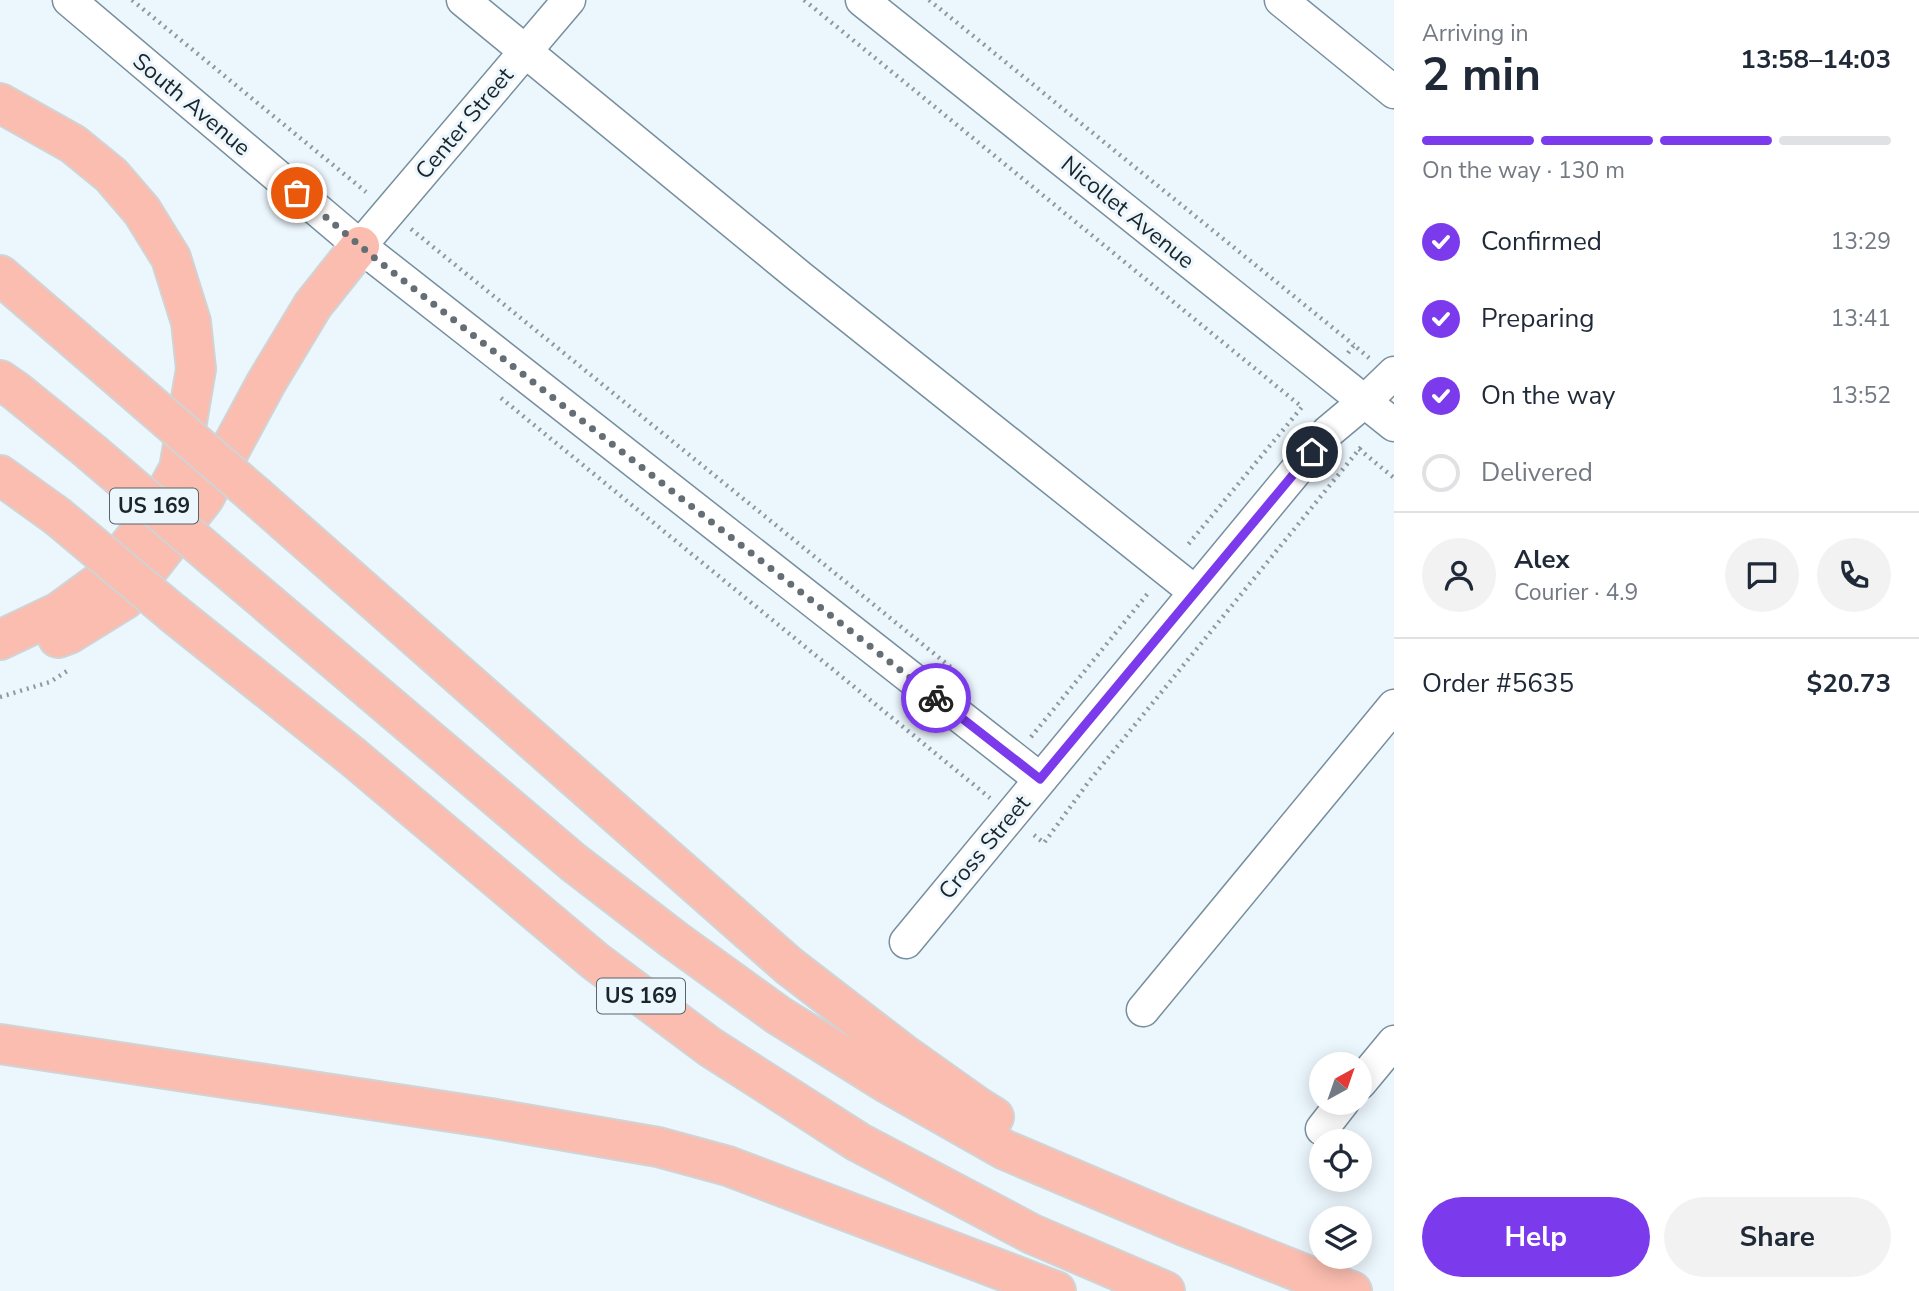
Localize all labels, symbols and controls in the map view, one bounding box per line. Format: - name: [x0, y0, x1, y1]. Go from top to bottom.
- text: Arriving in: [1422, 18, 1529, 49]
- text: 13:58–14:03: [1740, 42, 1891, 77]
- text: 2 min: [1422, 43, 1541, 106]
- street label: South Avenue: [126, 46, 257, 163]
- street label: Center Street: [408, 60, 521, 186]
- street label: Nicollet Avenue: [1054, 149, 1201, 276]
- text: On the way · 130 m: [1422, 155, 1625, 186]
- pin: [267, 163, 327, 223]
- icon: bag: [278, 174, 316, 212]
- icon: check: [1422, 223, 1460, 261]
- text: Confirmed: [1481, 224, 1602, 259]
- text: 13:29: [1831, 226, 1891, 257]
- icon: check: [1422, 300, 1460, 338]
- text: Preparing: [1481, 301, 1594, 336]
- text: 13:41: [1831, 303, 1891, 334]
- icon: check: [1422, 377, 1460, 415]
- text: On the way: [1481, 378, 1615, 413]
- text: 13:52: [1831, 380, 1891, 411]
- pin: [1282, 422, 1342, 482]
- icon: home: [1293, 433, 1331, 471]
- text: Delivered: [1481, 455, 1593, 490]
- road number: US 169: [110, 489, 198, 524]
- button: person: [1422, 538, 1496, 612]
- button: chat: [1725, 538, 1799, 612]
- button: phone: [1817, 538, 1891, 612]
- text: Alex: [1514, 542, 1570, 577]
- text: Courier · 4.9: [1514, 577, 1638, 608]
- courier: [901, 663, 971, 733]
- text: Order #5635: [1422, 666, 1574, 701]
- text: $20.73: [1807, 666, 1891, 701]
- icon: bike: [917, 679, 955, 717]
- street label: Cross Street: [932, 788, 1038, 906]
- road number: US 169: [597, 978, 685, 1014]
- north arrow: [1309, 1052, 1372, 1115]
- map controls: [1309, 1052, 1372, 1269]
- button: locate: [1309, 1129, 1372, 1192]
- button: Help: [1422, 1197, 1650, 1277]
- button: Share: [1664, 1197, 1891, 1277]
- button: layers: [1309, 1206, 1372, 1269]

